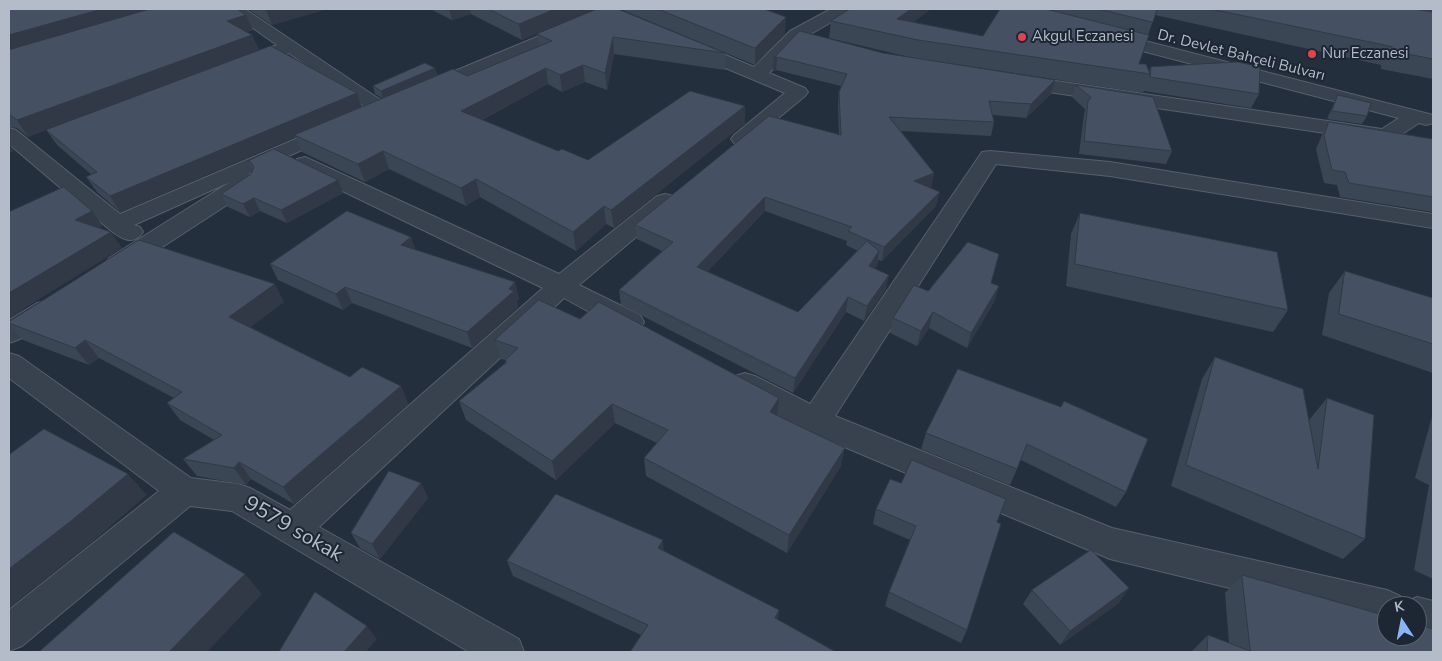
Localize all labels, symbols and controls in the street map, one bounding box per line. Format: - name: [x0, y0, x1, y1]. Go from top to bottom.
- street label: Dr. Devlet Bahçeli Bulvarı: [1155, 26, 1327, 86]
- place label: Akgul Eczanesi: [1032, 28, 1133, 46]
- marker: Akgul Eczanesi: [1016, 31, 1028, 43]
- place label: Nur Eczanesi: [1322, 45, 1408, 63]
- marker: Nur Eczanesi: [1306, 48, 1318, 60]
- street label: 9579 sokak: [239, 492, 347, 568]
- north arrow: [1377, 596, 1427, 646]
- text: K: [1393, 597, 1406, 617]

